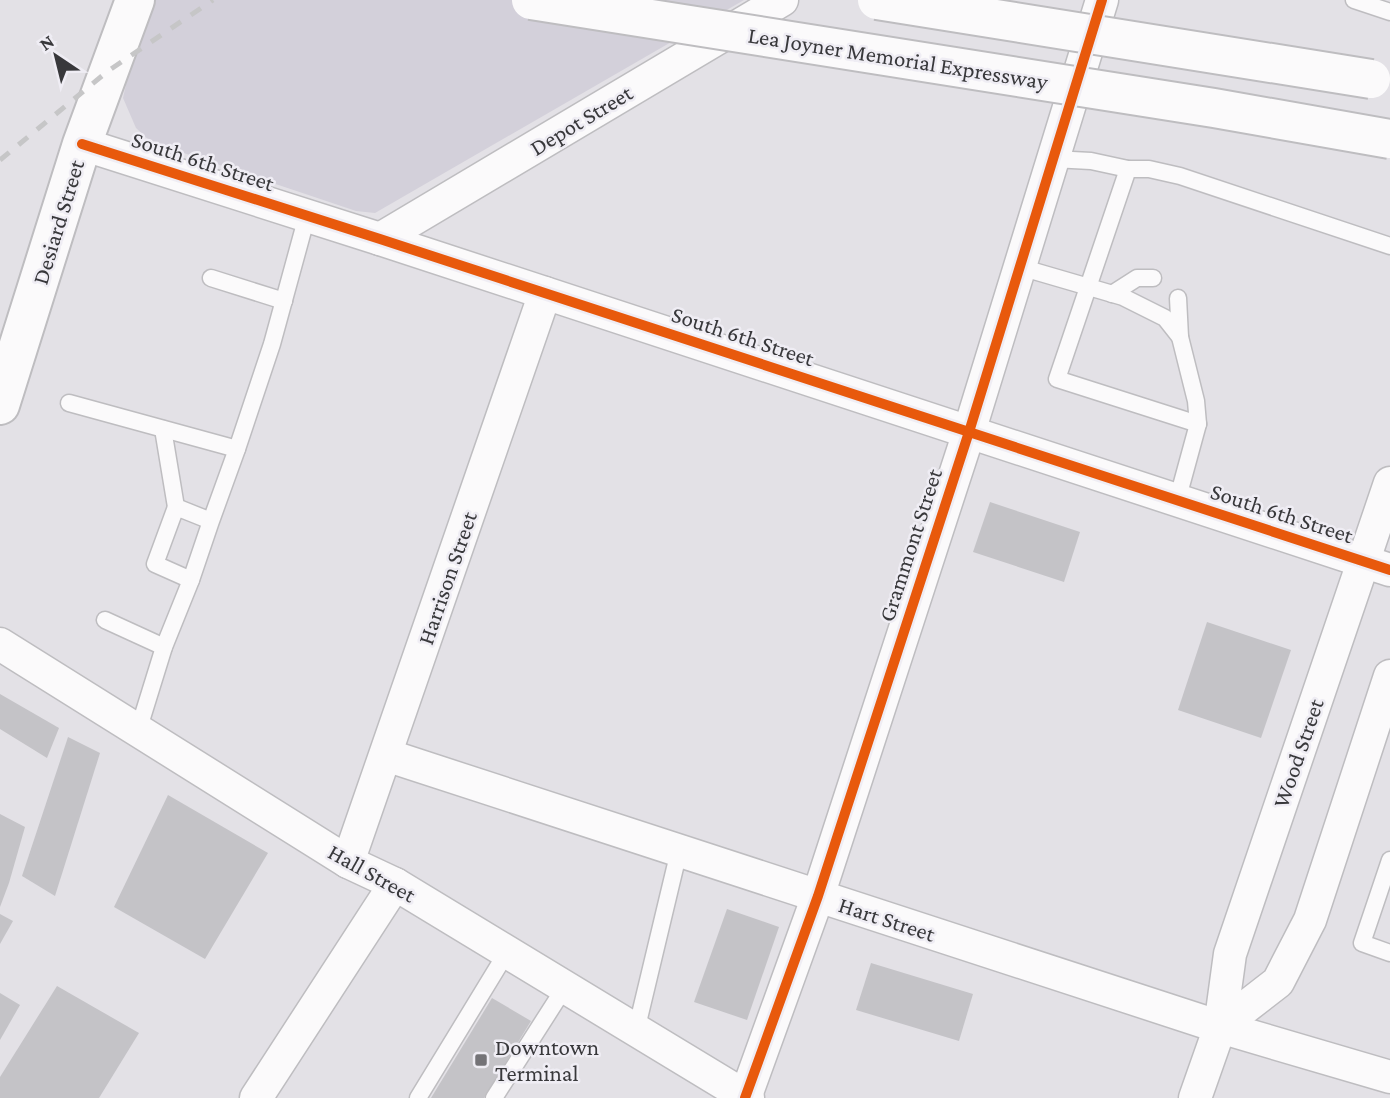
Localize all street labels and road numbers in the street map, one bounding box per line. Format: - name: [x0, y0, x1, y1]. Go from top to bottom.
- street label: Lea Joyner Memorial Expressway: [746, 21, 1050, 95]
- street label: Depot Street: [525, 79, 637, 161]
- street label: South 6th Street: [128, 126, 278, 196]
- street label: Desiard Street: [27, 156, 89, 288]
- street label: South 6th Street: [668, 301, 818, 371]
- street label: Grammont Street: [873, 465, 947, 625]
- street label: South 6th Street: [1207, 478, 1357, 548]
- street label: Harrison Street: [412, 508, 482, 648]
- street label: Wood Street: [1267, 695, 1329, 811]
- street label: Hall Street: [324, 838, 421, 908]
- street label: Hart Street: [836, 891, 939, 947]

